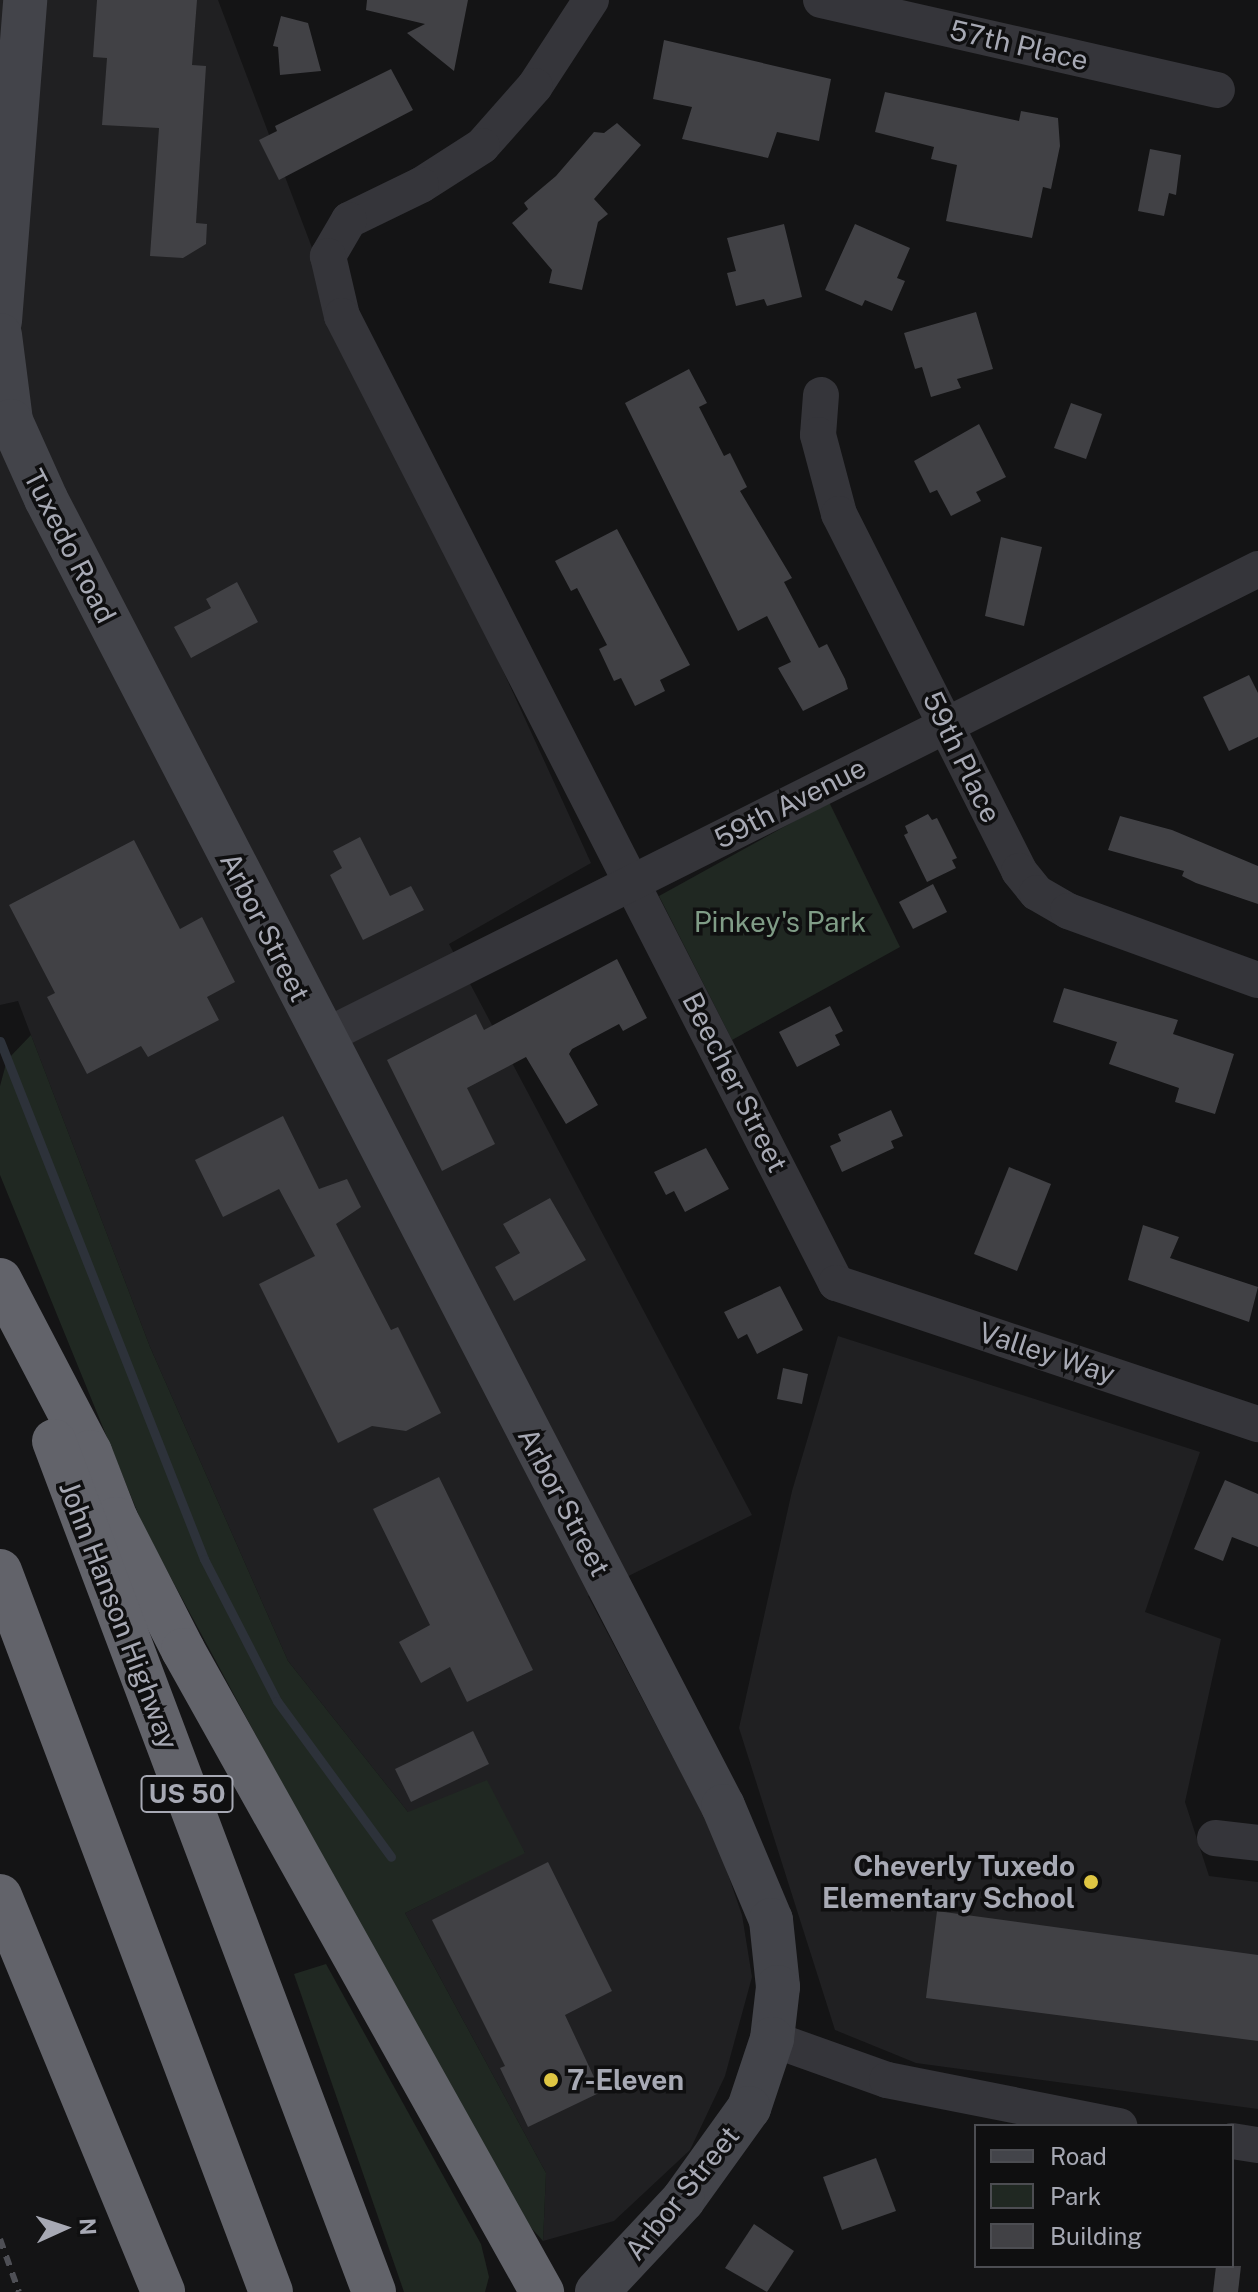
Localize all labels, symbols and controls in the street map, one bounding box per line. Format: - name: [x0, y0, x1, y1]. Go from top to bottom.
- street label: 57th Place: [946, 13, 1092, 77]
- street label: Tuxedo Road: [17, 463, 123, 629]
- street label: 59th Place: [916, 686, 1008, 828]
- street label: 59th Avenue: [709, 750, 871, 856]
- street label: Arbor Street: [213, 847, 317, 1007]
- park label: Pinkey's Park: [694, 905, 866, 939]
- street label: Beecher Street: [675, 987, 795, 1177]
- street label: Valley Way: [974, 1315, 1120, 1391]
- street label: Arbor Street: [511, 1422, 617, 1582]
- street label: John Hanson Highway: [52, 1476, 186, 1754]
- road number: US 50: [139, 1772, 235, 1816]
- place label: Cheverly Tuxedo Elementary School: [822, 1849, 1075, 1915]
- marker: Cheverly Tuxedo Elementary School: [1082, 1873, 1100, 1891]
- place label: 7-Eleven: [567, 2063, 684, 2097]
- marker: 7-Eleven: [542, 2071, 560, 2089]
- street label: Arbor Street: [618, 2119, 746, 2267]
- legend: [974, 2124, 1234, 2268]
- text: Road: [1050, 2142, 1107, 2170]
- text: Park: [1050, 2182, 1101, 2210]
- north arrow: [24, 2188, 104, 2268]
- text: N: [75, 2217, 101, 2236]
- text: Building: [1050, 2222, 1142, 2250]

